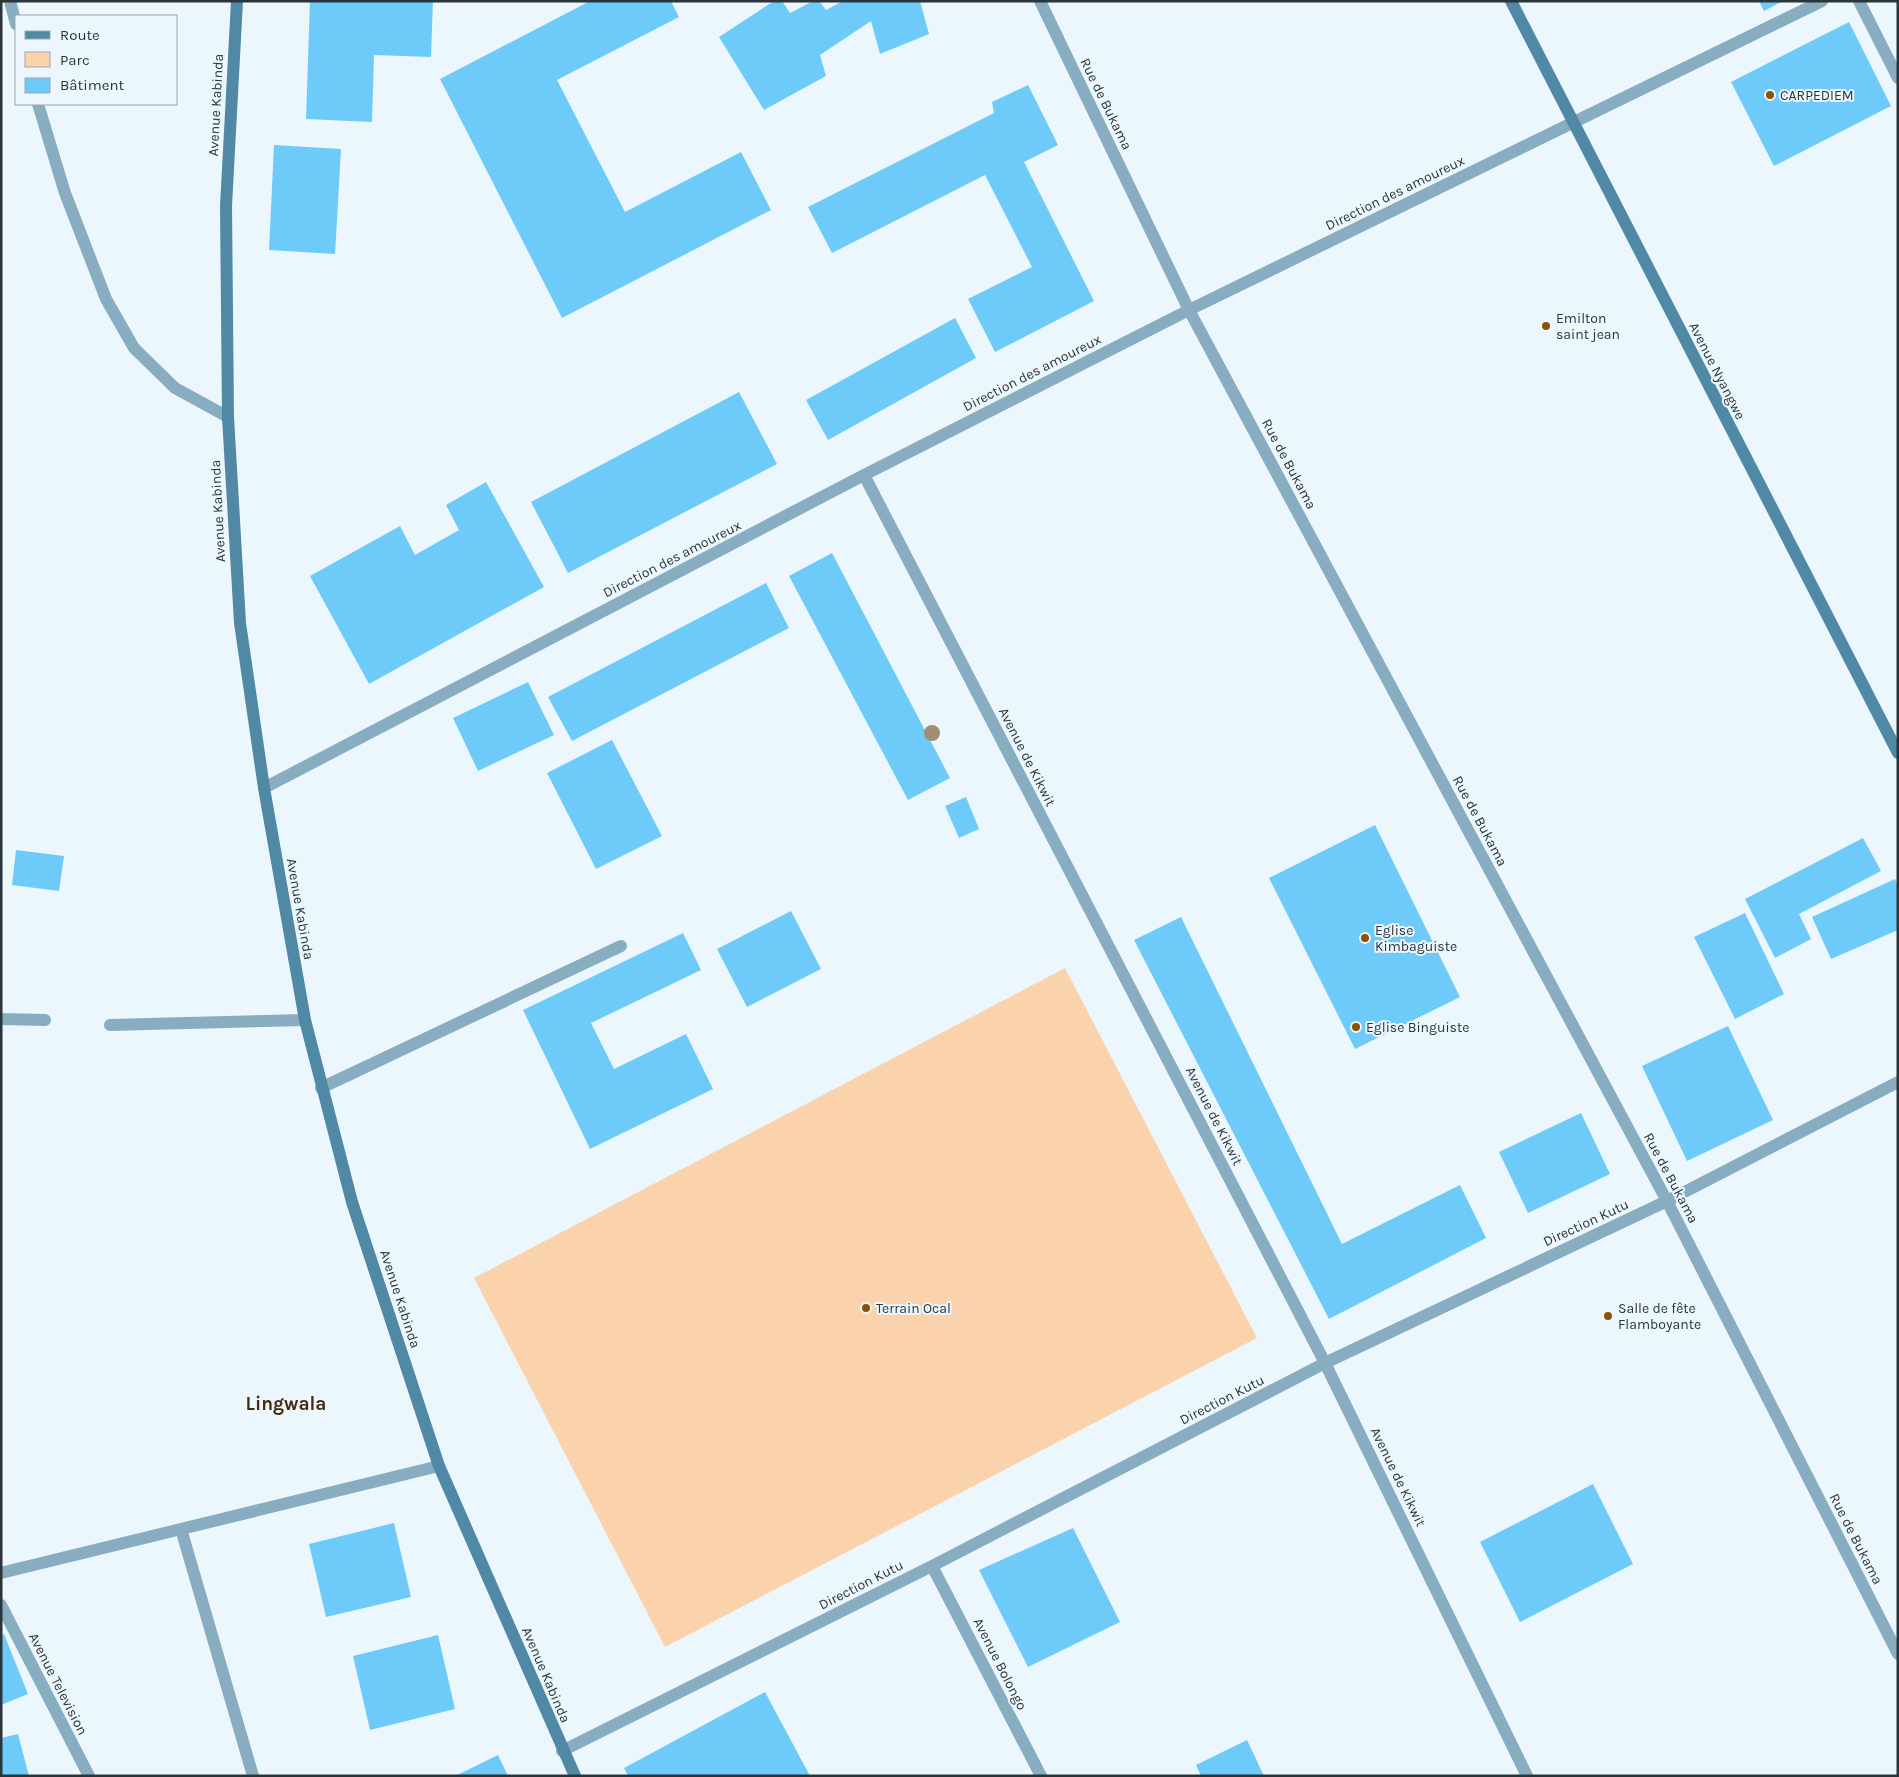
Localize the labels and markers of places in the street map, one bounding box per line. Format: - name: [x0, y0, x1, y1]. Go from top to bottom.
- place label: CARPEDIEM: [1780, 87, 1854, 104]
- marker: CARPEDIEM: [1764, 89, 1776, 101]
- place label: Emilton saint jean: [1556, 310, 1620, 343]
- marker: Emilton saint jean: [1540, 320, 1552, 332]
- place label: Eglise Kimbaguiste: [1375, 922, 1457, 955]
- marker: Eglise Kimbaguiste: [1359, 932, 1371, 944]
- place label: Eglise Binguiste: [1366, 1019, 1469, 1036]
- marker: Eglise Binguiste: [1350, 1021, 1362, 1033]
- place label: Terrain Ocal: [876, 1300, 951, 1317]
- place label: Salle de fête Flamboyante: [1618, 1300, 1701, 1333]
- marker: Terrain Ocal: [860, 1302, 872, 1314]
- marker: Salle de fête Flamboyante: [1602, 1310, 1614, 1322]

